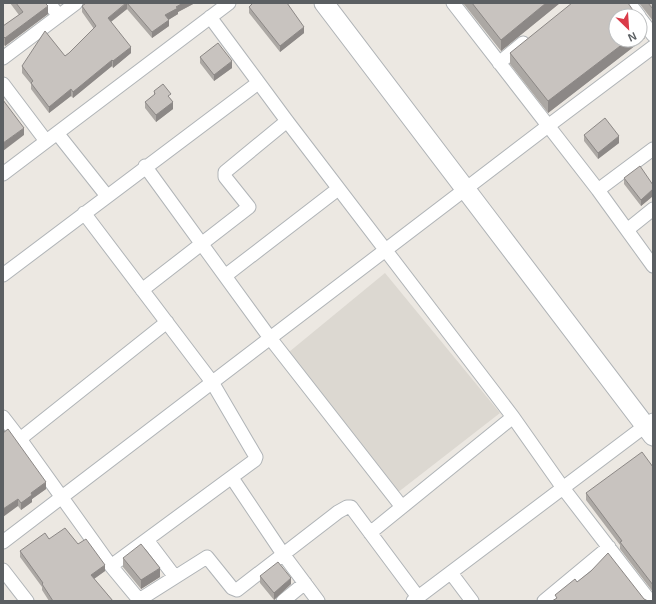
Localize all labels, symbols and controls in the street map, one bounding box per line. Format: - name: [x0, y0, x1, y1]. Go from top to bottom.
- north arrow: [608, 8, 648, 48]
- text: N: [626, 30, 638, 44]

